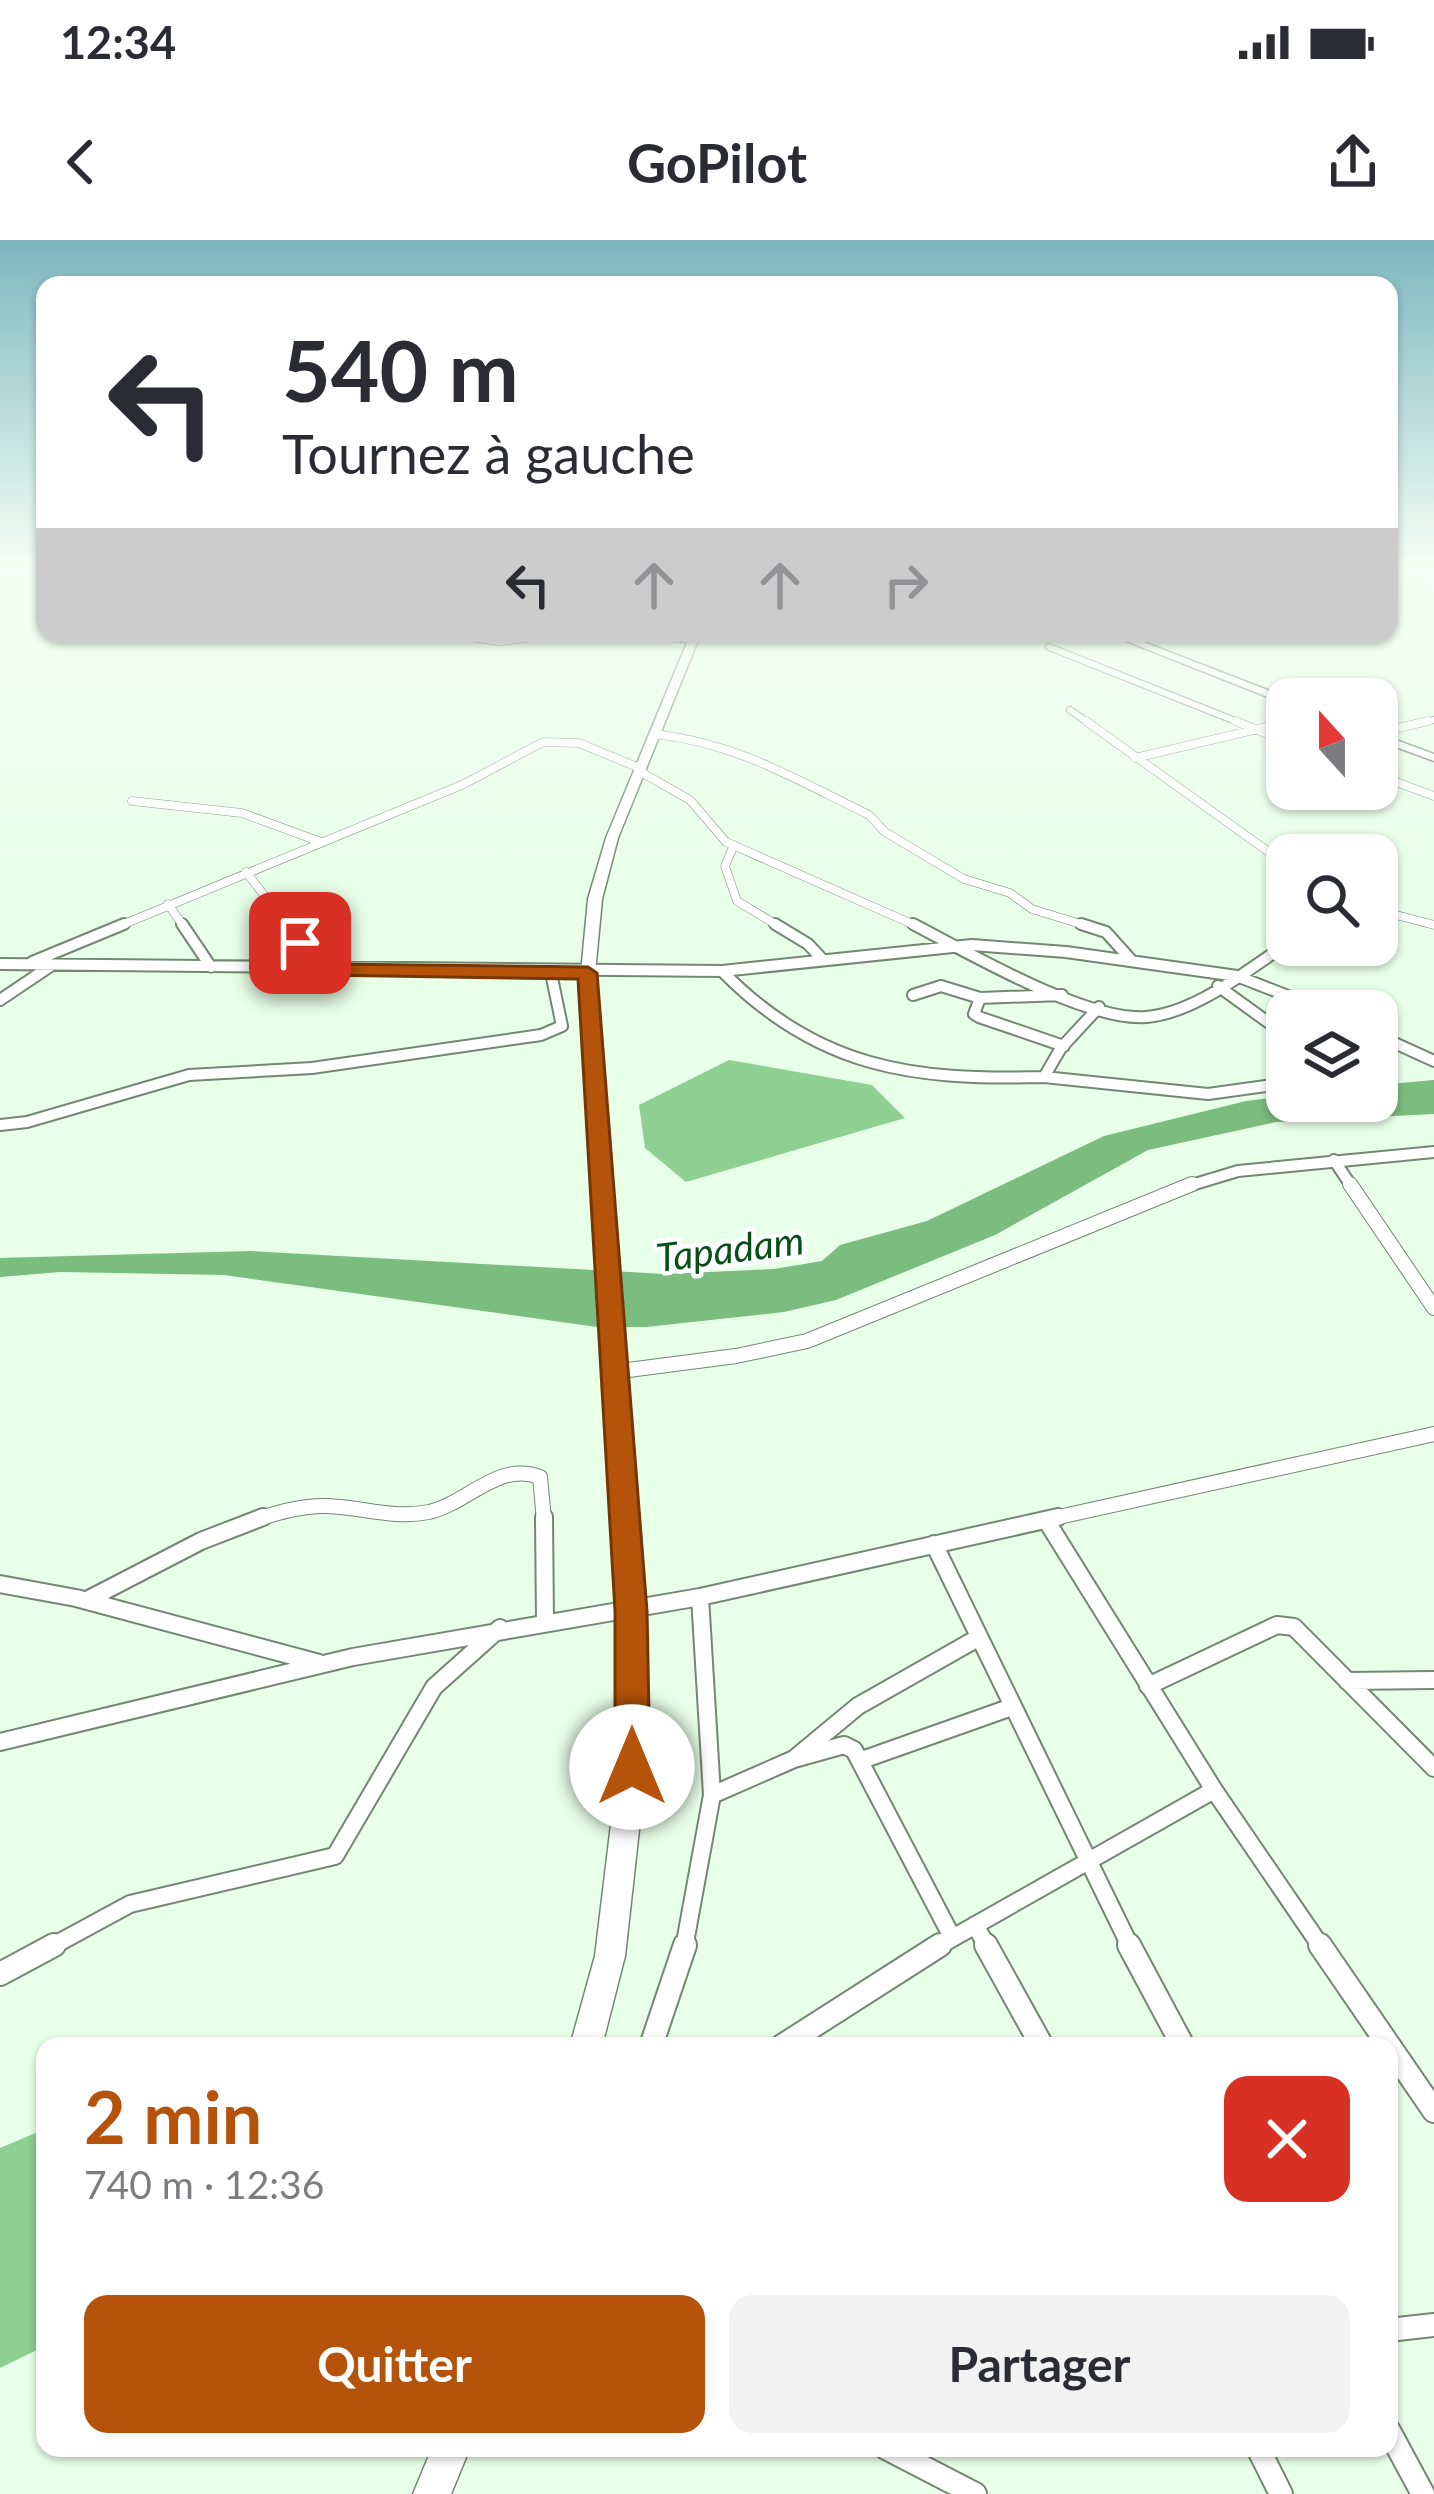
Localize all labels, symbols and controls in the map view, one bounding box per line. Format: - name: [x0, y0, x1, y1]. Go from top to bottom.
- text: 12:34: [60, 15, 176, 69]
- icon: back: [48, 129, 114, 195]
- icon: share: [1320, 129, 1386, 195]
- text: GoPilot: [627, 130, 807, 195]
- text: 540 m: [282, 319, 519, 420]
- icon: left: [84, 324, 240, 480]
- text: Tournez à gauche: [282, 421, 695, 486]
- icon: left: [495, 552, 561, 618]
- icon: ahead: [621, 552, 687, 618]
- icon: ahead: [747, 552, 813, 618]
- icon: right: [873, 552, 939, 618]
- north arrow: [1266, 678, 1398, 810]
- map controls: [1266, 678, 1398, 1122]
- button: search: [1266, 834, 1398, 966]
- pin: [249, 892, 351, 994]
- icon: arrive: [267, 910, 333, 976]
- button: layers: [1266, 990, 1398, 1122]
- water label: Tapadam: [653, 1216, 806, 1280]
- position arrow: [569, 1704, 695, 1830]
- text: 2 min: [84, 2073, 262, 2159]
- button: close: [1224, 2076, 1350, 2202]
- text: 740 m · 12:36: [84, 2161, 324, 2207]
- button: Quitter: [84, 2295, 705, 2433]
- button: Partager: [729, 2295, 1350, 2433]

